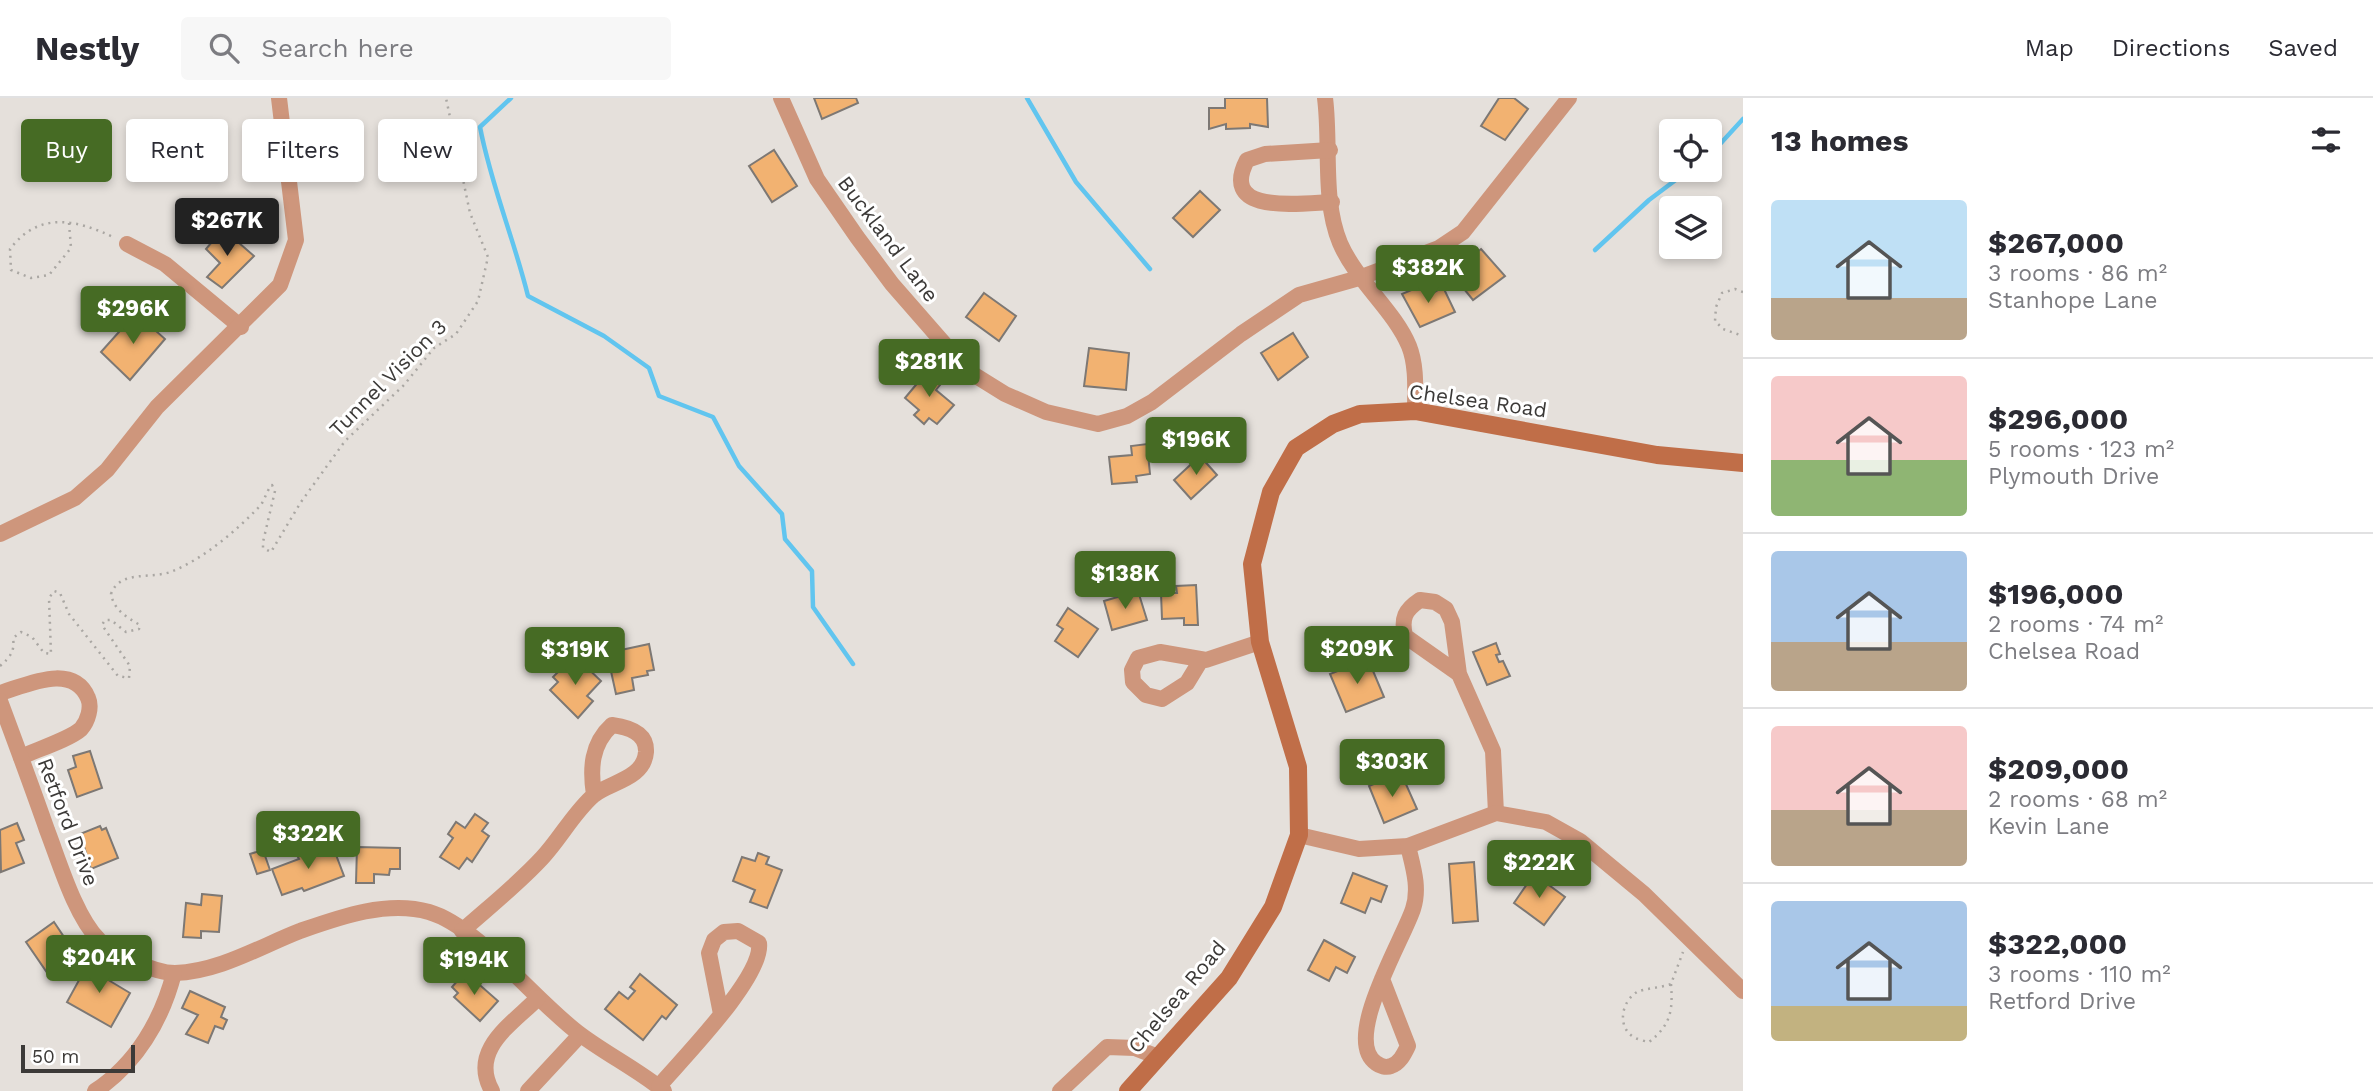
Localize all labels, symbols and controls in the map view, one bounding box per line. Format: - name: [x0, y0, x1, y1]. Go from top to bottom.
- search box: [181, 17, 671, 80]
- text: Nestly: [35, 29, 139, 68]
- icon: search: [205, 29, 243, 67]
- text: Search here: [261, 33, 414, 63]
- text: Map: [2025, 34, 2074, 62]
- text: Directions: [2112, 34, 2230, 62]
- text: Saved: [2268, 34, 2338, 62]
- chip: Buy: [21, 119, 112, 182]
- chip: Rent: [126, 119, 228, 182]
- chip: Filters: [242, 119, 364, 182]
- chip: New: [378, 119, 477, 182]
- map controls: [1659, 119, 1722, 259]
- button: locate: [1659, 119, 1722, 182]
- icon: filters: [2307, 121, 2345, 159]
- text: 13 homes: [1771, 123, 1908, 158]
- street label: Buckland Lane: [833, 171, 944, 307]
- button: layers: [1659, 196, 1722, 259]
- pin: $267K: [178, 198, 276, 258]
- text: $267K: [191, 207, 263, 234]
- text: $267,000: [1988, 225, 2124, 260]
- icon: home: [1827, 228, 1911, 312]
- pin: $382K: [1379, 246, 1477, 305]
- text: $382K: [1392, 254, 1464, 281]
- text: 3 rooms · 86 m²: [1988, 260, 2167, 287]
- pin: $296K: [84, 286, 182, 346]
- text: Stanhope Lane: [1988, 287, 2158, 314]
- text: $296K: [97, 295, 169, 322]
- street label: Tunnel Vision 3: [324, 314, 451, 441]
- pin: $281K: [880, 340, 978, 399]
- text: $281K: [895, 348, 963, 375]
- street label: Chelsea Road: [1408, 378, 1549, 423]
- text: $296,000: [1988, 401, 2128, 436]
- icon: home: [1827, 404, 1911, 488]
- pin: $196K: [1147, 418, 1245, 477]
- text: $196K: [1162, 426, 1230, 453]
- text: 5 rooms · 123 m²: [1988, 436, 2174, 463]
- text: Plymouth Drive: [1988, 463, 2159, 490]
- pin: $138K: [1076, 552, 1174, 611]
- text: $138K: [1091, 560, 1159, 587]
- text: $196,000: [1988, 576, 2124, 611]
- icon: home: [1827, 579, 1911, 663]
- text: 2 rooms · 74 m²: [1988, 611, 2163, 638]
- pin: $209K: [1308, 626, 1406, 686]
- pin: $319K: [526, 628, 624, 687]
- text: $209K: [1320, 635, 1394, 662]
- text: $319K: [541, 636, 609, 663]
- text: Chelsea Road: [1988, 638, 2140, 665]
- pin: $303K: [1343, 740, 1441, 799]
- text: $303K: [1356, 748, 1428, 775]
- text: $209,000: [1988, 751, 2129, 786]
- street label: Retford Drive: [33, 754, 104, 889]
- icon: home: [1827, 754, 1911, 838]
- text: 2 rooms · 68 m²: [1988, 786, 2167, 813]
- pin: $322K: [259, 812, 357, 871]
- text: Kevin Lane: [1988, 813, 2110, 840]
- text: $322K: [272, 820, 344, 847]
- pin: $222K: [1490, 840, 1588, 900]
- text: $222K: [1503, 849, 1575, 876]
- text: $322,000: [1988, 926, 2127, 961]
- icon: home: [1827, 929, 1911, 1013]
- street label: Chelsea Road: [1122, 935, 1231, 1058]
- pin: $204K: [50, 936, 148, 995]
- pin: $194K: [425, 937, 523, 997]
- text: $204K: [62, 944, 136, 971]
- text: $194K: [439, 946, 509, 973]
- text: 3 rooms · 110 m²: [1988, 961, 2171, 988]
- text: Retford Drive: [1988, 988, 2136, 1015]
- scale bar: [21, 1042, 135, 1074]
- text: 50 m: [32, 1045, 79, 1068]

